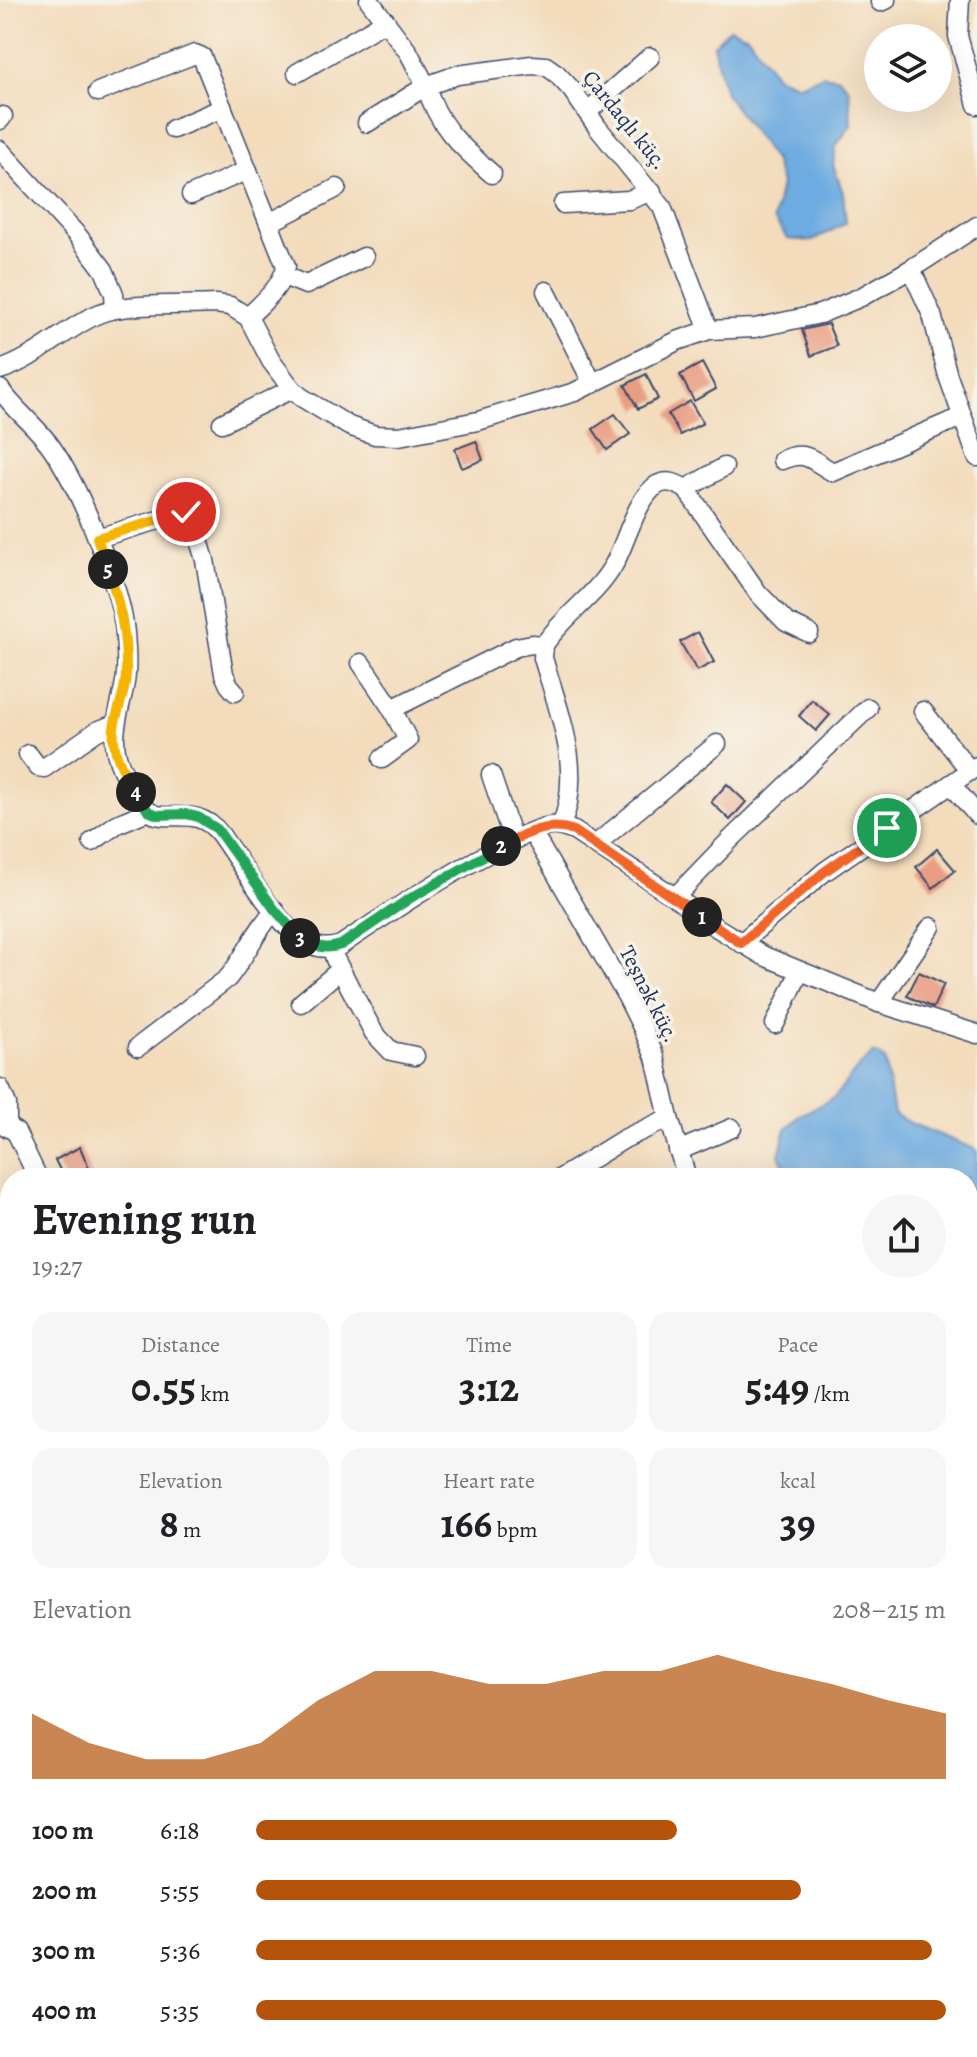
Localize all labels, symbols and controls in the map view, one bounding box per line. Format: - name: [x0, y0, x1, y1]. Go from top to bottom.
- map controls: [864, 24, 952, 112]
- button: layers: [864, 24, 952, 112]
- street label: Çardaqlı küç.: [576, 64, 674, 176]
- pin: [152, 478, 220, 546]
- icon: check: [164, 490, 208, 534]
- pin: 5: [88, 549, 128, 589]
- text: 5: [103, 554, 113, 584]
- pin: 4: [116, 772, 156, 812]
- text: 4: [131, 777, 141, 807]
- pin: [853, 794, 921, 862]
- icon: arrive: [865, 806, 909, 850]
- pin: 2: [481, 826, 521, 866]
- text: 2: [496, 831, 506, 861]
- pin: 1: [682, 897, 722, 937]
- text: 1: [698, 902, 706, 932]
- pin: 3: [280, 918, 320, 958]
- text: 3: [295, 923, 305, 953]
- street label: Teşnək küç.: [612, 940, 686, 1048]
- text: Evening run: [32, 1189, 257, 1249]
- button: share: [862, 1194, 946, 1278]
- text: 19:27: [32, 1249, 82, 1284]
- text: Distance: [141, 1330, 220, 1360]
- text: Time: [466, 1330, 512, 1360]
- text: Pace: [777, 1330, 818, 1360]
- text: 0.55: [131, 1360, 196, 1415]
- text: 3:12: [459, 1360, 519, 1415]
- text: 5:49: [745, 1360, 809, 1415]
- text: km: [196, 1379, 230, 1409]
- text: /km: [809, 1379, 850, 1409]
- text: Elevation: [138, 1466, 223, 1496]
- text: Heart rate: [443, 1466, 535, 1496]
- text: kcal: [780, 1466, 815, 1496]
- text: 8: [159, 1496, 179, 1551]
- text: 166: [440, 1496, 492, 1551]
- text: 39: [780, 1496, 816, 1551]
- text: m: [179, 1515, 201, 1545]
- text: bpm: [492, 1515, 538, 1545]
- text: Elevation: [32, 1592, 132, 1627]
- text: 208–215 m: [832, 1592, 946, 1627]
- text: 100 m: [32, 1813, 94, 1848]
- text: 6:18: [160, 1813, 200, 1848]
- text: 200 m: [32, 1873, 97, 1908]
- text: 5:55: [160, 1873, 200, 1908]
- text: 300 m: [32, 1933, 96, 1968]
- text: 5:36: [160, 1933, 200, 1968]
- text: 400 m: [32, 1993, 97, 2028]
- text: 5:35: [160, 1993, 199, 2028]

